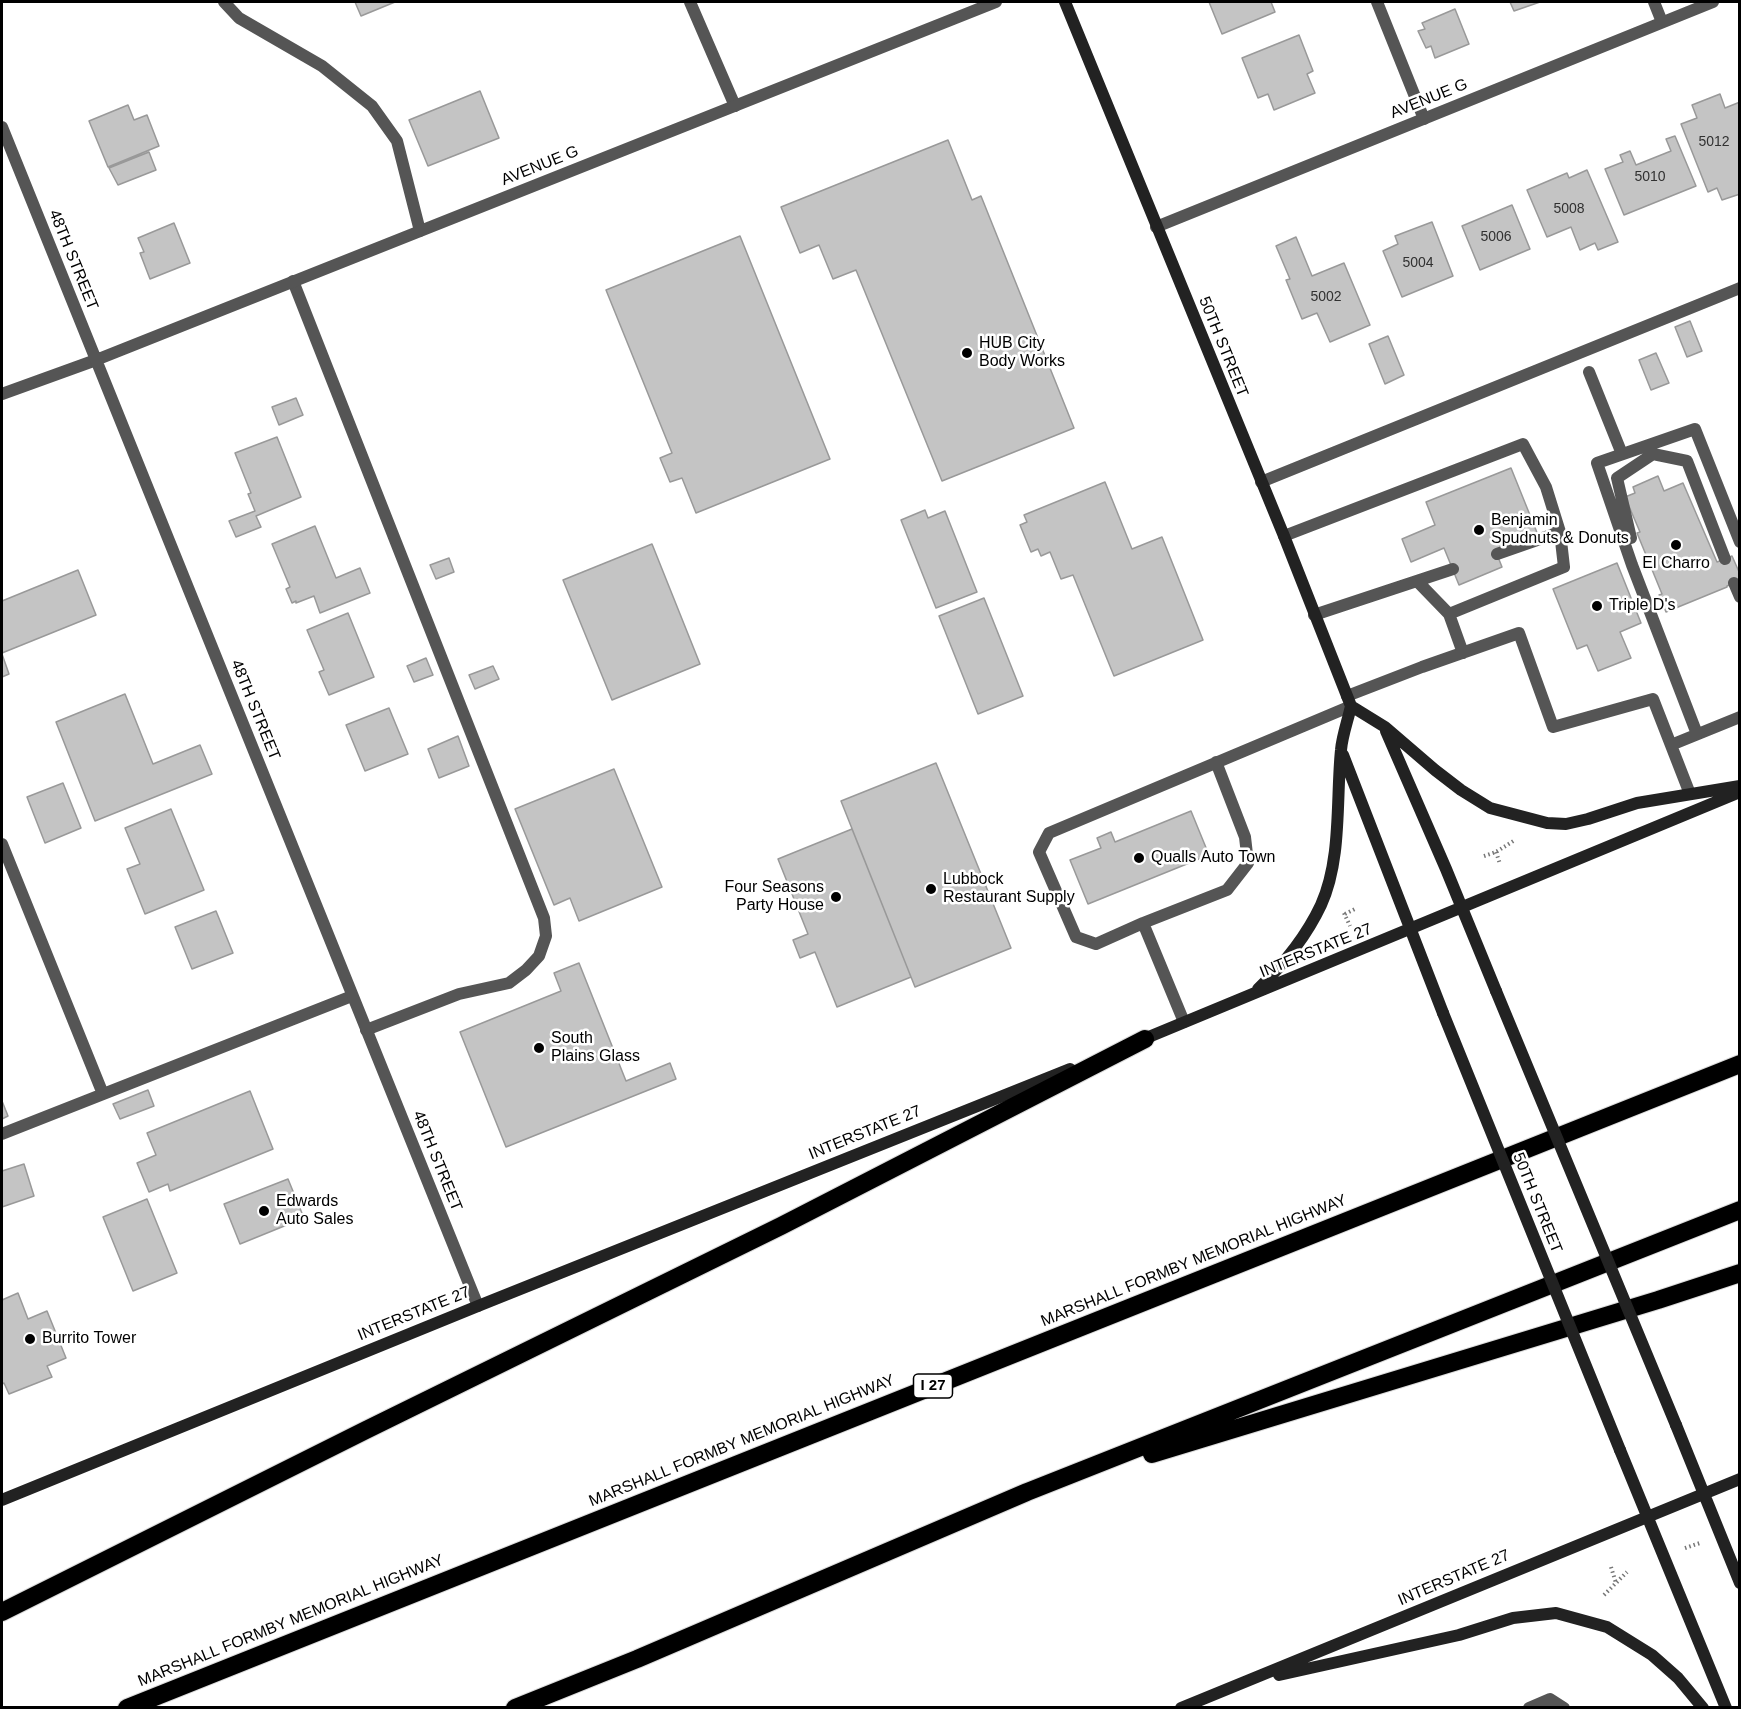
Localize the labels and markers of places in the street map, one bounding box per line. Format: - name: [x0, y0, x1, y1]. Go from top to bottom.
- place label: HUB City Body Works: [979, 334, 1065, 372]
- marker: HUB City Body Works: [960, 346, 974, 360]
- place label: Benjamin Spudnuts & Donuts: [1491, 511, 1629, 549]
- marker: Benjamin Spudnuts & Donuts: [1472, 523, 1486, 537]
- marker: El Charro: [1669, 538, 1683, 552]
- place label: El Charro: [1642, 554, 1710, 574]
- place label: Triple D's: [1609, 596, 1675, 616]
- marker: Triple D's: [1590, 599, 1604, 613]
- place label: Qualls Auto Town: [1151, 848, 1276, 868]
- marker: Qualls Auto Town: [1132, 851, 1146, 865]
- place label: Lubbock Restaurant Supply: [943, 870, 1075, 908]
- place label: Four Seasons Party House: [724, 878, 824, 916]
- marker: Lubbock Restaurant Supply: [924, 882, 938, 896]
- marker: Four Seasons Party House: [829, 890, 843, 904]
- place label: South Plains Glass: [551, 1029, 640, 1067]
- marker: South Plains Glass: [532, 1041, 546, 1055]
- place label: Edwards Auto Sales: [276, 1192, 353, 1230]
- marker: Edwards Auto Sales: [257, 1204, 271, 1218]
- place label: Burrito Tower: [42, 1329, 136, 1349]
- marker: Burrito Tower: [23, 1332, 37, 1346]

